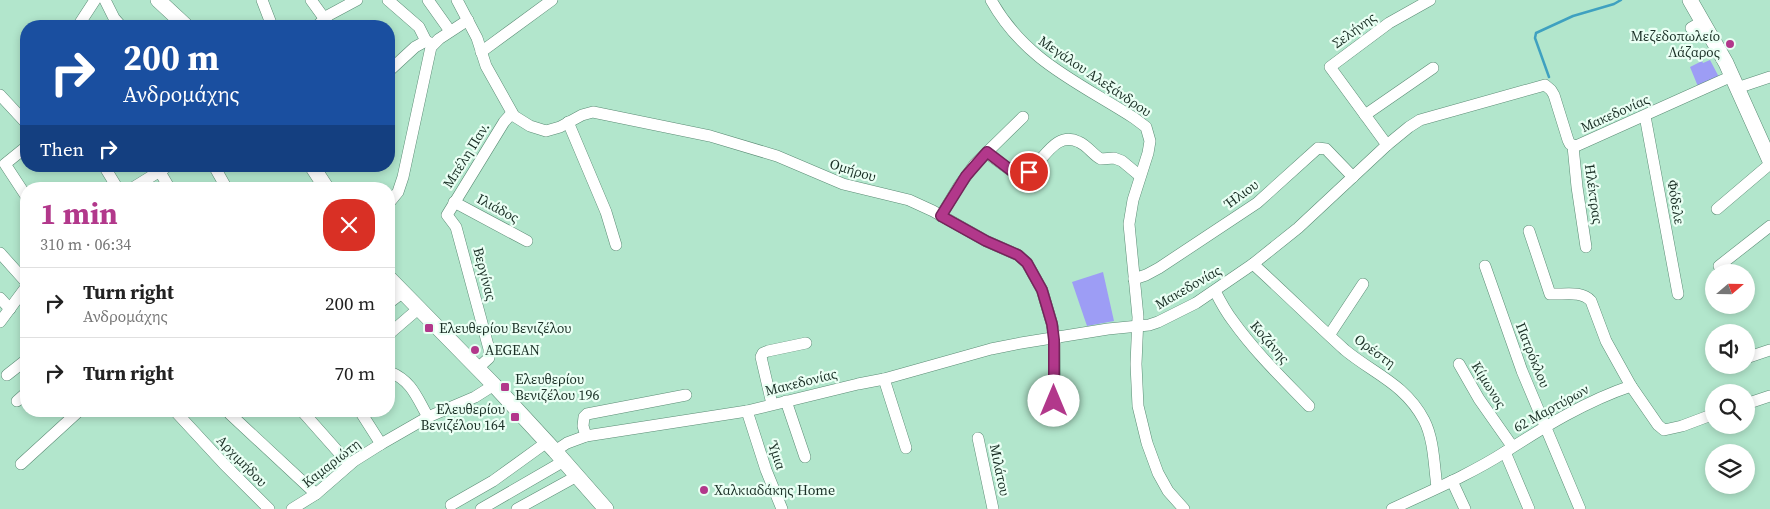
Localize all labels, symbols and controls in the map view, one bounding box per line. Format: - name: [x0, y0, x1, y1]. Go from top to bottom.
- street label: Σελήνης: [1328, 7, 1380, 53]
- place label: Μεζεδοπωλείο Λάζαρος: [1631, 26, 1720, 62]
- street label: Μεγάλου Αλεξάνδρου: [1035, 31, 1155, 121]
- text: 200 m: [123, 34, 219, 82]
- marker: Μεζεδοπωλείο Λάζαρος: [1724, 38, 1736, 50]
- icon: right: [40, 40, 105, 105]
- text: Ανδρομάχης: [123, 79, 240, 109]
- street label: Μακεδονίας: [1577, 89, 1653, 137]
- street label: Μπέλη Παν.: [438, 118, 494, 192]
- icon: right: [94, 135, 122, 163]
- text: Then: [40, 136, 84, 162]
- pin: [1008, 151, 1050, 193]
- street label: Ομήρου: [827, 153, 879, 187]
- icon: arrive: [1015, 158, 1043, 186]
- street label: Ηλέκτρας: [1580, 163, 1608, 225]
- street label: Ήλιου: [1219, 175, 1262, 214]
- street label: Φόδελε: [1662, 178, 1690, 226]
- street label: Ιλιάδος: [473, 189, 523, 227]
- text: 1 min: [40, 193, 118, 234]
- button: close: [323, 199, 375, 251]
- text: 310 m · 06:34: [40, 233, 131, 255]
- street label: Βεργίνας: [468, 245, 502, 303]
- street label: Μακεδονίας: [1151, 260, 1225, 314]
- north arrow: [1705, 264, 1755, 314]
- map controls: [1705, 264, 1755, 494]
- text: Turn right: [83, 279, 174, 305]
- icon: right: [40, 289, 68, 317]
- text: 200 m: [325, 290, 375, 316]
- text: Ανδρομάχης: [83, 305, 168, 327]
- street label: Κοζάνης: [1246, 316, 1294, 368]
- place label: Ελευθερίου Βενιζέλου: [439, 318, 571, 338]
- street label: Πατρόκλου: [1511, 319, 1555, 391]
- marker: Ελευθερίου Βενιζέλου: [423, 322, 435, 334]
- button: sound: [1705, 324, 1755, 374]
- street label: Ορέστη: [1350, 329, 1400, 373]
- place label: AEGEAN: [485, 340, 540, 360]
- marker: AEGEAN: [469, 344, 481, 356]
- street label: Κίμωνος: [1467, 358, 1511, 412]
- icon: right: [40, 359, 68, 387]
- text: Turn right: [83, 360, 174, 386]
- text: 70 m: [334, 360, 375, 386]
- street label: Μακεδονίας: [763, 363, 839, 401]
- place label: Ελευθερίου Βενιζέλου 196: [515, 369, 599, 405]
- position arrow: [1027, 374, 1079, 426]
- street label: 62 Μαρτύρων: [1510, 379, 1592, 437]
- marker: Ελευθερίου Βενιζέλου 196: [499, 381, 511, 393]
- button: search: [1705, 384, 1755, 434]
- place label: Ελευθερίου Βενιζέλου 164: [421, 399, 505, 435]
- marker: Ελευθερίου Βενιζέλου 164: [509, 411, 521, 423]
- street label: Αρχιμήδου: [212, 431, 272, 491]
- street label: Καμαριώτη: [298, 434, 364, 492]
- street label: Ύμια: [762, 437, 791, 472]
- street label: Μιλάτου: [985, 442, 1015, 498]
- button: layers: [1705, 444, 1755, 494]
- place label: Χαλκιαδάκης Home: [714, 480, 835, 500]
- marker: Χαλκιαδάκης Home: [698, 484, 710, 496]

